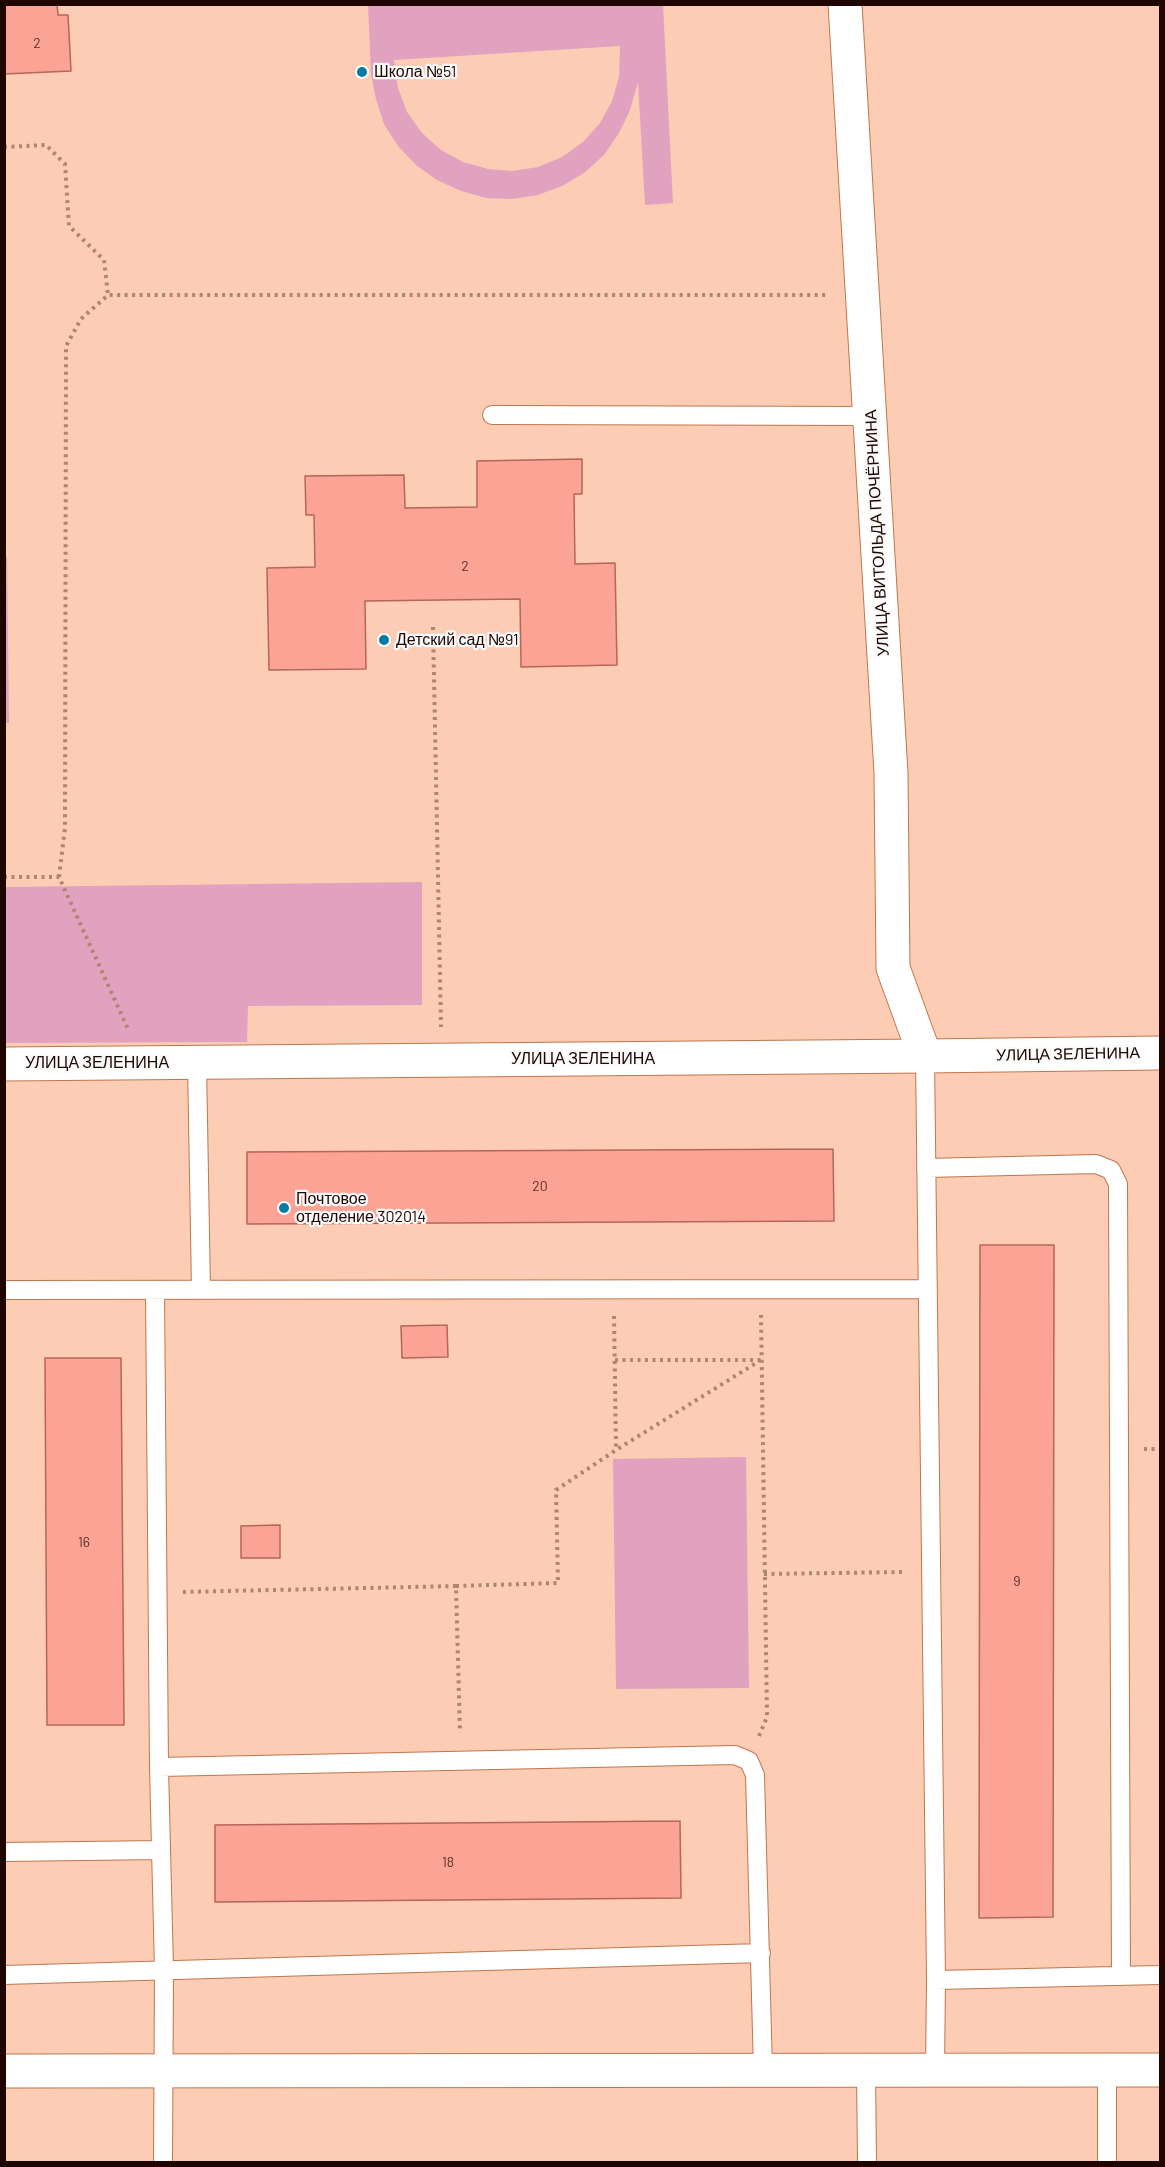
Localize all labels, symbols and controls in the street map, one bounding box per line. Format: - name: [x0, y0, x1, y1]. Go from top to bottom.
- house number: 2: [33, 35, 41, 51]
- place label: Школа №51: [374, 62, 456, 82]
- marker: Школа №51: [355, 65, 369, 79]
- street label: УЛИЦА ВИТОЛЬДА ПОЧЁРНИНА: [861, 409, 893, 657]
- house number: 2: [461, 558, 469, 574]
- place label: Детский сад №91: [396, 630, 519, 650]
- marker: Детский сад №91: [377, 633, 391, 647]
- street label: УЛИЦА ЗЕЛЕНИНА: [996, 1043, 1140, 1065]
- street label: УЛИЦА ЗЕЛЕНИНА: [511, 1049, 655, 1069]
- street label: УЛИЦА ЗЕЛЕНИНА: [25, 1053, 169, 1073]
- house number: 20: [532, 1178, 548, 1194]
- place label: Почтовое отделение 302014: [296, 1189, 426, 1227]
- marker: Почтовое отделение 302014: [277, 1201, 291, 1215]
- house number: 16: [78, 1534, 90, 1550]
- house number: 9: [1013, 1573, 1021, 1589]
- house number: 18: [442, 1854, 454, 1870]

